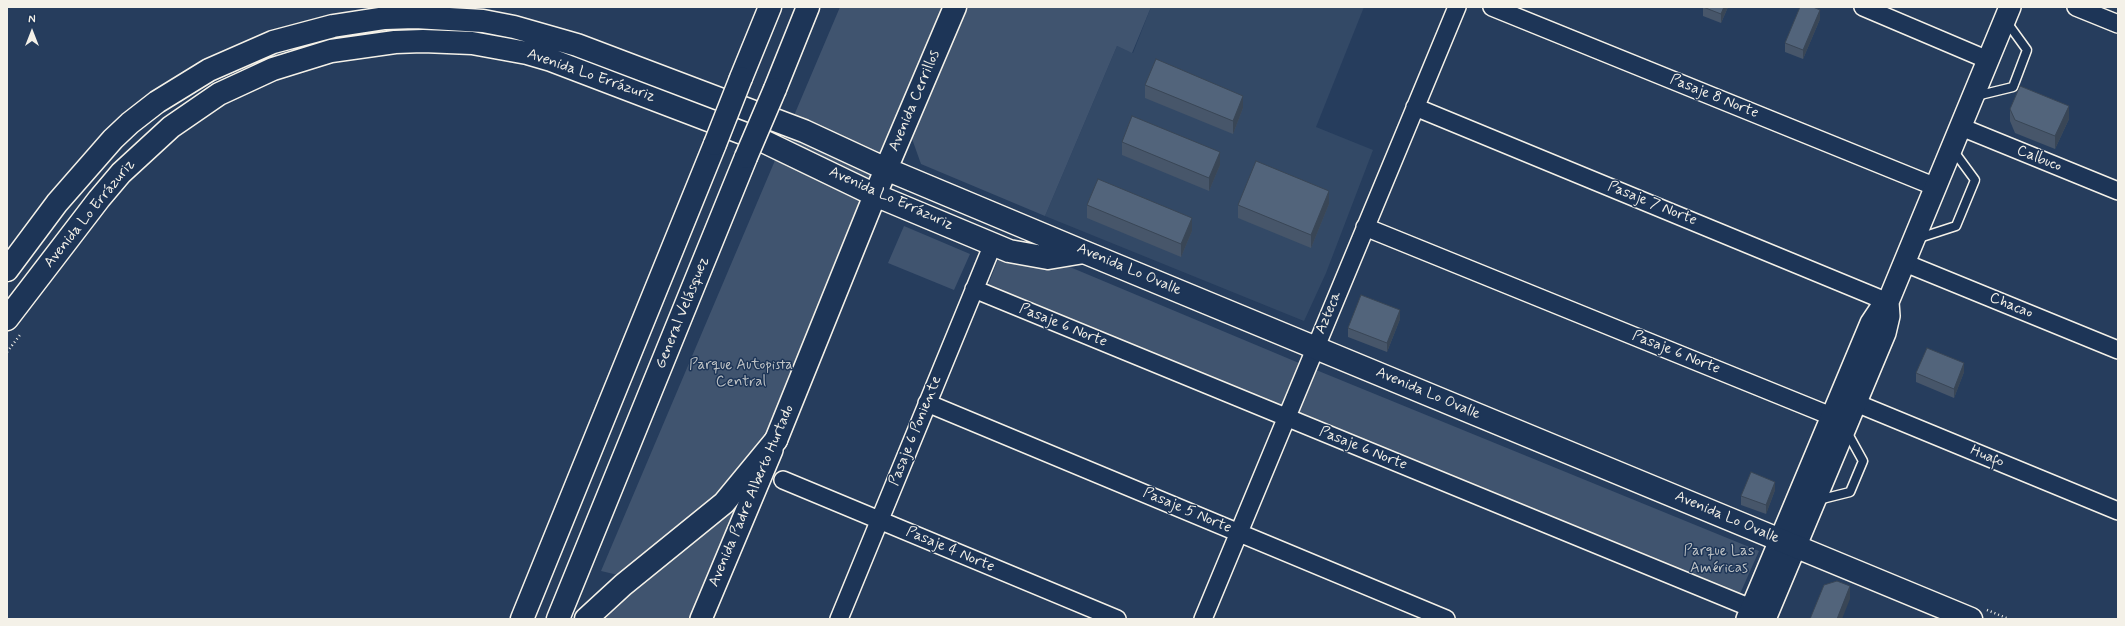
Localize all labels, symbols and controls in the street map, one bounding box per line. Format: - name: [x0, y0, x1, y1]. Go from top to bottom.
- north arrow: [12, 12, 52, 52]
- text: N: [28, 13, 36, 27]
- street label: Avenida Lo Errázuriz: [525, 46, 657, 106]
- street label: Avenida Cerrillos: [886, 48, 944, 154]
- street label: Pasaje 8 Norte: [1667, 71, 1761, 123]
- street label: Calbuco: [2014, 142, 2064, 176]
- street label: Avenida Lo Errázuriz: [41, 156, 139, 272]
- street label: Avenida Lo Errázuriz: [826, 163, 956, 235]
- street label: Pasaje 7 Norte: [1605, 178, 1699, 230]
- street label: Avenida Lo Ovalle: [1074, 240, 1184, 300]
- street label: General Velásquez: [652, 254, 714, 372]
- street label: Azteca: [1312, 289, 1346, 337]
- street label: Chacao: [1987, 289, 2035, 323]
- street label: Pasaje 6 Norte: [1016, 300, 1110, 352]
- street label: Pasaje 6 Norte: [1629, 327, 1723, 379]
- park label: Parque Autopista Central: [689, 357, 793, 392]
- street label: Avenida Lo Ovalle: [1373, 364, 1483, 424]
- street label: Pasaje 6 Poniente: [886, 373, 946, 489]
- street label: Avenida Padre Alberto Hurtado: [705, 402, 799, 590]
- street label: Pasaje 6 Norte: [1316, 423, 1410, 475]
- street label: Huafo: [1967, 442, 2007, 472]
- street label: Pasaje 5 Norte: [1140, 484, 1234, 538]
- street label: Avenida Lo Ovalle: [1672, 488, 1782, 548]
- street label: Pasaje 4 Norte: [903, 523, 997, 577]
- park label: Parque Las Américas: [1684, 543, 1754, 578]

